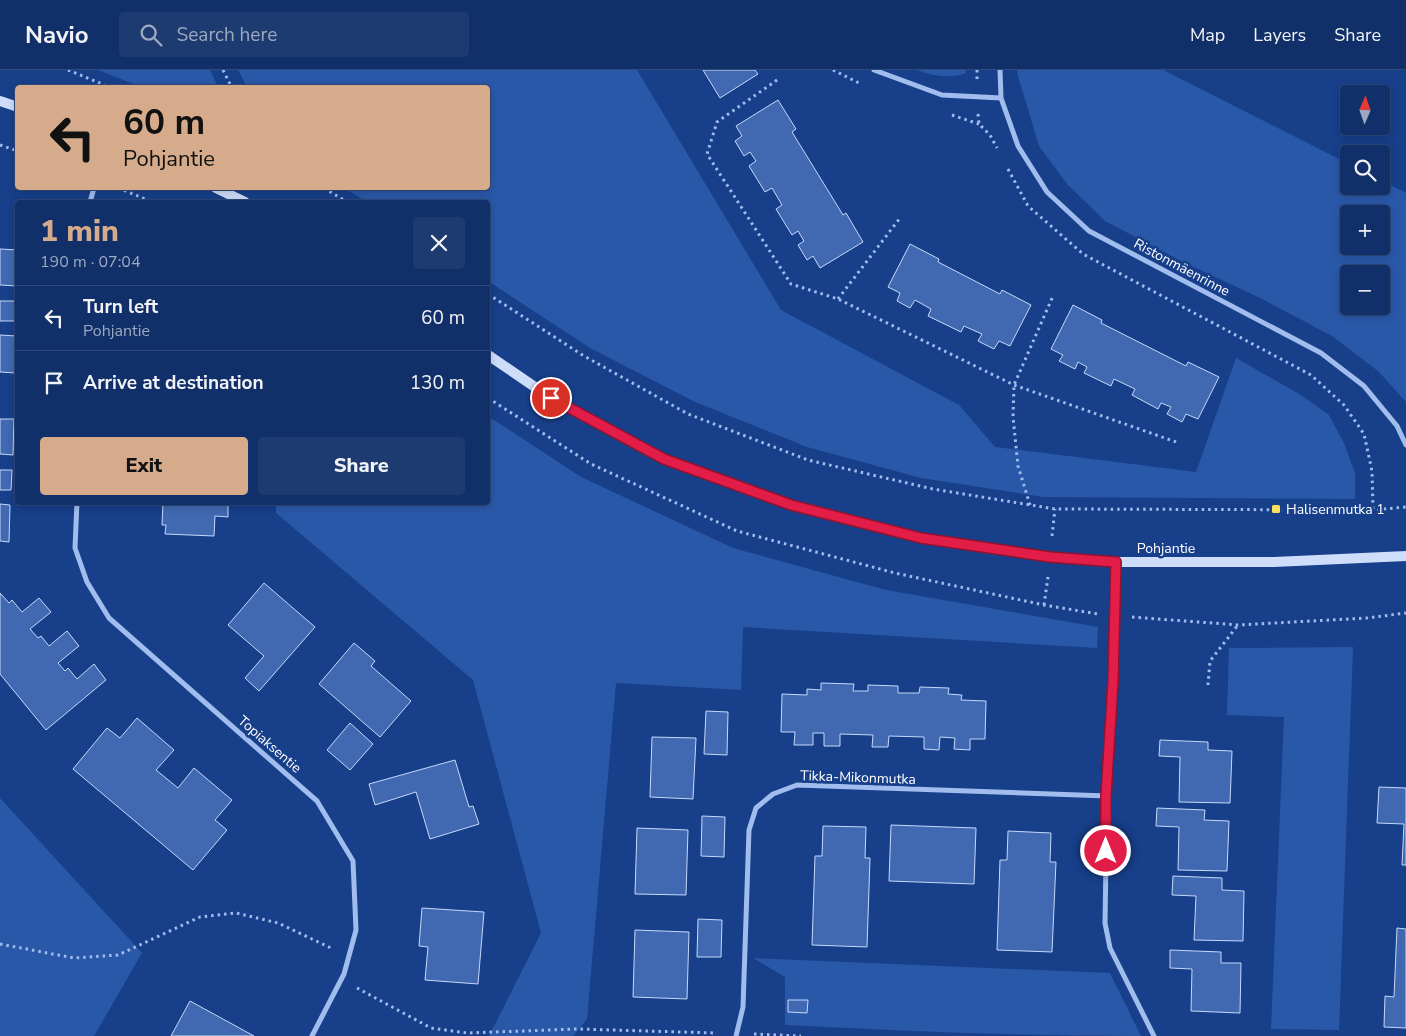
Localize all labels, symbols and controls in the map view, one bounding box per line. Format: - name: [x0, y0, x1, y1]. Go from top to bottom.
- search box: [119, 12, 469, 57]
- text: Navio: [25, 19, 89, 51]
- icon: search: [137, 21, 165, 49]
- text: Search here: [177, 22, 277, 48]
- text: Map: [1190, 23, 1225, 47]
- text: Layers: [1253, 23, 1306, 47]
- text: Share: [1334, 23, 1381, 47]
- north arrow: [1340, 85, 1390, 135]
- map controls: [1340, 85, 1390, 315]
- text: 60 m: [123, 99, 205, 146]
- icon: left: [40, 105, 105, 170]
- text: Pohjantie: [123, 144, 215, 174]
- button: search: [1340, 145, 1390, 195]
- button: +: [1340, 205, 1390, 255]
- text: 1 min: [40, 211, 119, 252]
- button: close: [413, 217, 465, 269]
- street label: Ristonmäenrinne: [1130, 234, 1233, 301]
- text: 190 m · 07:04: [40, 251, 141, 273]
- button: −: [1340, 265, 1390, 315]
- text: Turn left: [83, 294, 158, 320]
- icon: left: [40, 304, 68, 332]
- text: 60 m: [421, 305, 465, 331]
- text: Pohjantie: [83, 320, 150, 342]
- icon: arrive: [40, 369, 68, 397]
- text: Arrive at destination: [83, 370, 264, 396]
- text: 130 m: [410, 370, 465, 396]
- pin: [530, 377, 572, 419]
- icon: arrive: [537, 384, 565, 412]
- button: Exit: [40, 437, 248, 495]
- button: Share: [258, 437, 465, 495]
- place label: Halisenmutka 1: [1286, 500, 1385, 519]
- marker: Halisenmutka 1: [1270, 503, 1282, 515]
- street label: Pohjantie: [1137, 539, 1195, 558]
- street label: Topiaksentie: [234, 711, 306, 777]
- street label: Tikka-Mikonmutka: [800, 766, 916, 789]
- position arrow: [1079, 824, 1131, 876]

